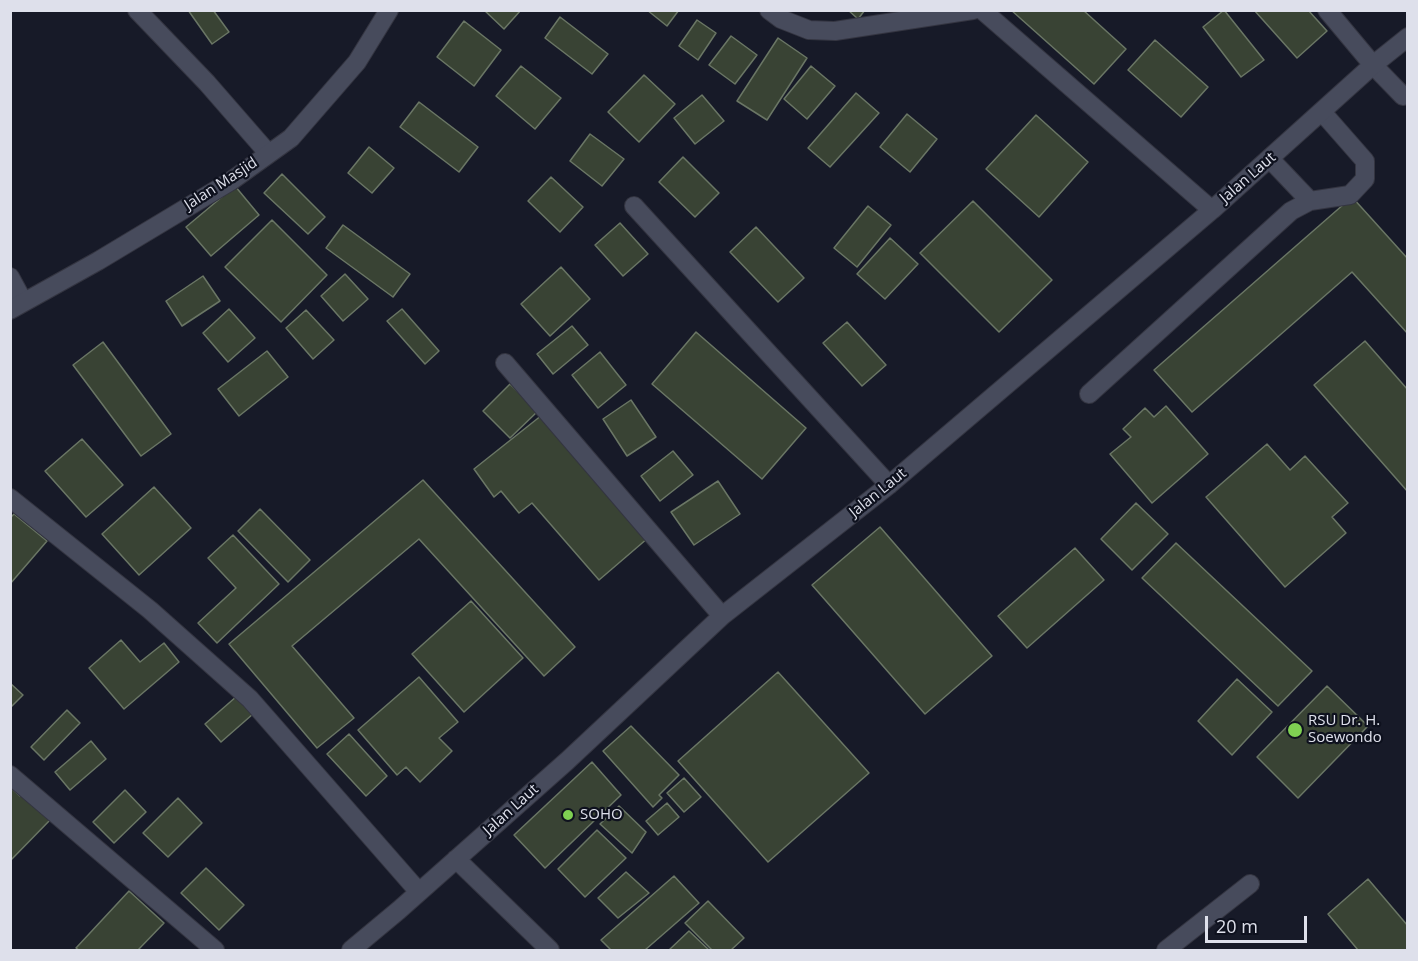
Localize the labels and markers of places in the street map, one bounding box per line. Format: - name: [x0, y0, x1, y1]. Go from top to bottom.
- place label: RSU Dr. H. Soewondo: [1308, 712, 1382, 747]
- marker: RSU Dr. H. Soewondo: [1286, 721, 1304, 739]
- place label: SOHO: [580, 806, 623, 824]
- marker: SOHO: [561, 808, 575, 822]

